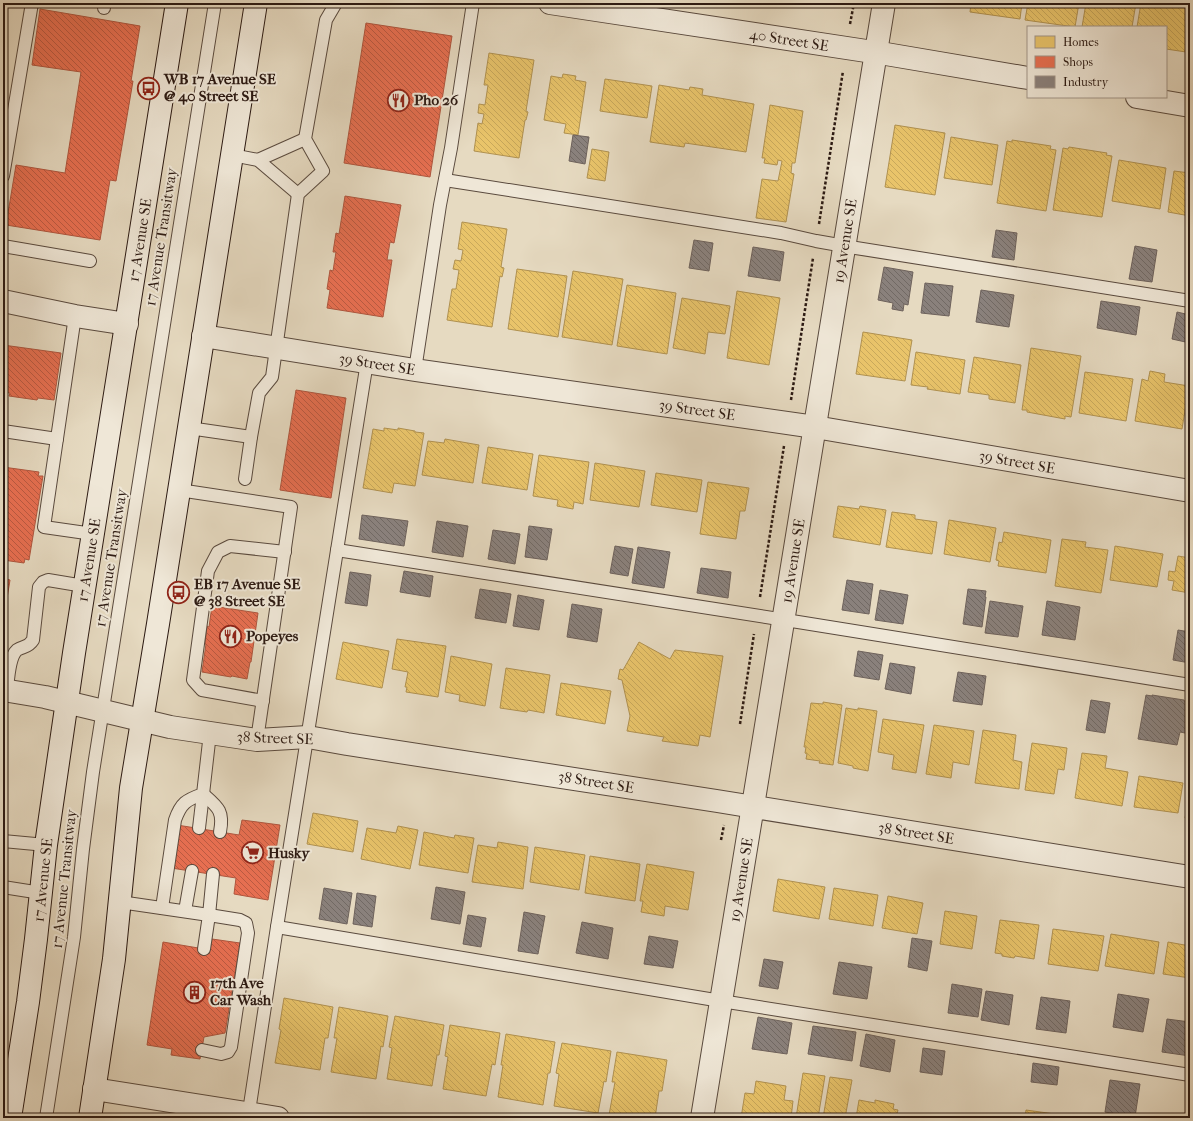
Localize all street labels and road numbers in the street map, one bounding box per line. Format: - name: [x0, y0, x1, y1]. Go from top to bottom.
- street label: 40 Street SE: [748, 25, 830, 55]
- street label: 17 Avenue Transitway: [141, 166, 181, 307]
- street label: 17 Avenue SE: [125, 197, 155, 283]
- street label: 19 Avenue SE: [829, 198, 861, 284]
- street label: 39 Street SE: [338, 349, 416, 379]
- street label: 39 Street SE: [658, 396, 736, 424]
- street label: 39 Street SE: [978, 446, 1056, 478]
- street label: 17 Avenue Transitway: [91, 487, 131, 628]
- street label: 17 Avenue SE: [74, 517, 104, 603]
- street label: 19 Avenue SE: [777, 518, 809, 604]
- street label: 38 Street SE: [236, 728, 314, 748]
- street label: 38 Street SE: [557, 767, 635, 797]
- street label: 17 Avenue Transitway: [48, 808, 80, 949]
- street label: 38 Street SE: [877, 818, 955, 848]
- street label: 17 Avenue SE: [30, 837, 56, 923]
- street label: 19 Avenue SE: [725, 837, 757, 923]

